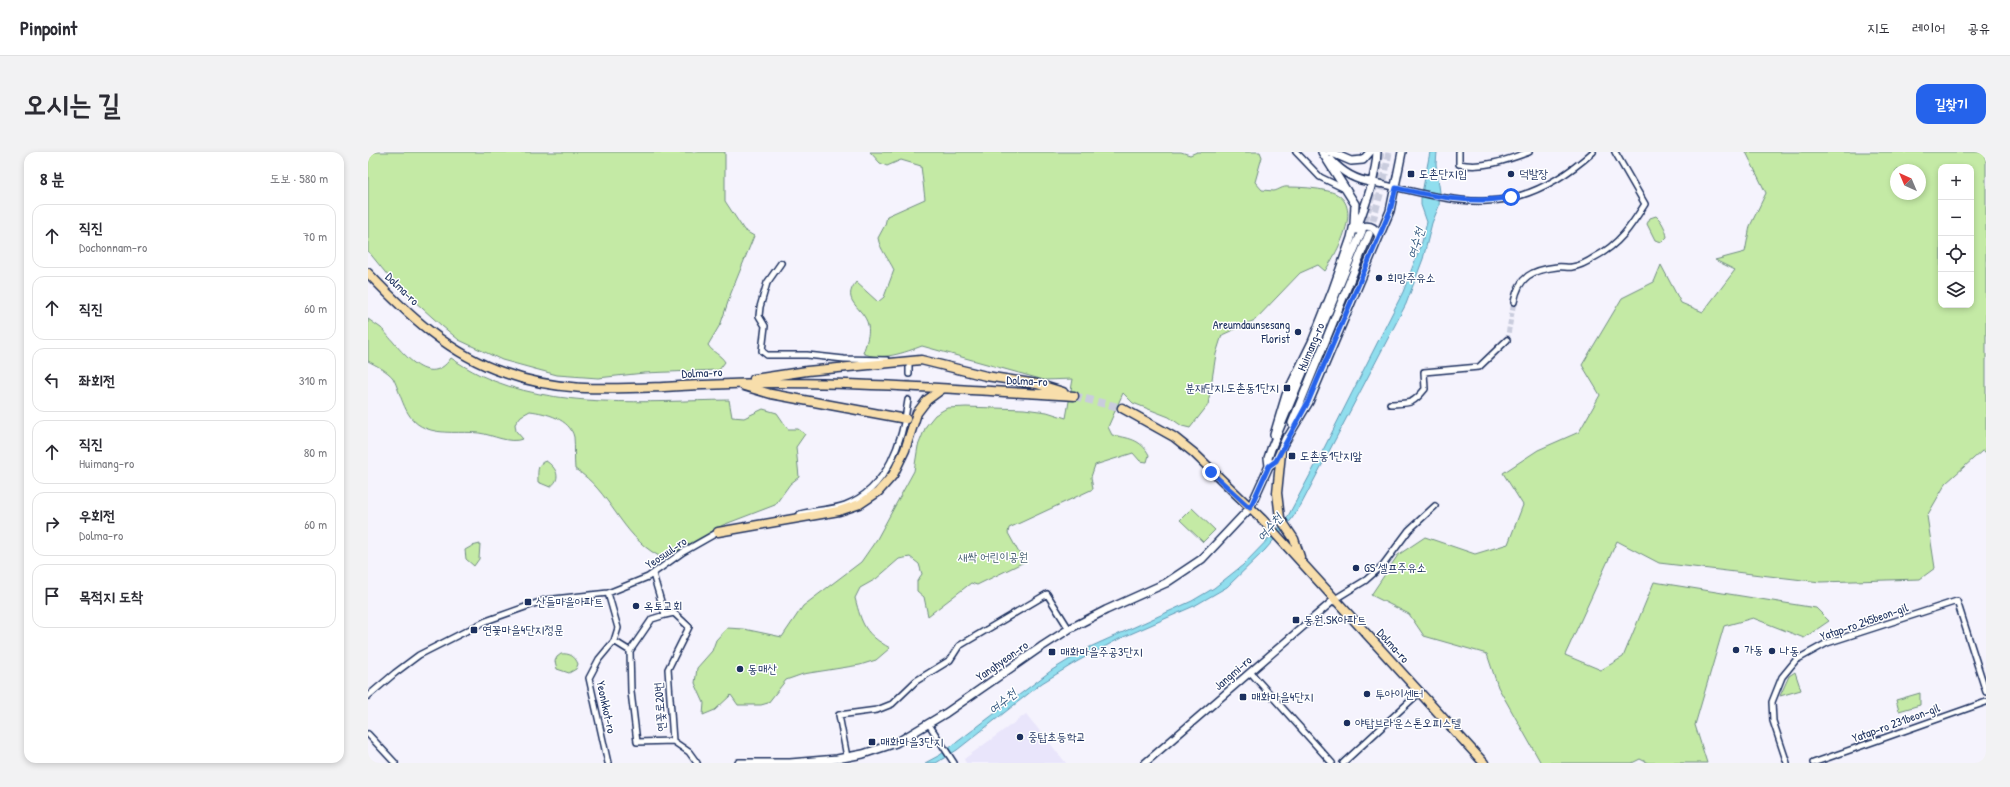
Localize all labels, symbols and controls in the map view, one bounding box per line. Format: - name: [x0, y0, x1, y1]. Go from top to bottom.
- text: Pinpoint: [20, 15, 77, 41]
- text: 지도: [1867, 18, 1890, 37]
- text: 레이어: [1912, 18, 1945, 37]
- text: 공유: [1967, 18, 1990, 37]
- button: 길찾기: [1916, 84, 1986, 124]
- text: 오시는 길: [24, 85, 121, 123]
- north arrow: [1890, 164, 1926, 200]
- map controls: [1938, 164, 1974, 308]
- button: +: [1938, 164, 1974, 200]
- place label: 도촌단지입: [1419, 165, 1467, 182]
- place label: 덕발장: [1519, 165, 1548, 182]
- text: 8 분: [40, 167, 65, 190]
- text: 도보 · 580 m: [270, 169, 328, 187]
- marker: 도촌단지입: [1406, 169, 1416, 179]
- marker: 덕발장: [1506, 169, 1516, 179]
- route start: [1502, 188, 1520, 206]
- button: −: [1938, 200, 1974, 236]
- text: 직진: [79, 217, 103, 238]
- water label: 여수천: [1402, 224, 1429, 261]
- icon: ahead: [41, 225, 63, 247]
- text: 70 m: [303, 227, 327, 245]
- button: locate: [1938, 236, 1974, 272]
- text: Dochonnam-ro: [79, 238, 147, 256]
- street label: Dolma-ro: [382, 268, 423, 309]
- place label: 희망주유소: [1387, 269, 1435, 286]
- button: layers: [1938, 272, 1974, 308]
- marker: 희망주유소: [1374, 273, 1384, 283]
- icon: ahead: [41, 297, 63, 319]
- text: 직진: [79, 298, 103, 319]
- text: 60 m: [304, 299, 327, 317]
- place label: Areumdaunsesang Florist: [1213, 316, 1291, 347]
- street label: Huimang-ro: [1293, 320, 1328, 374]
- marker: Areumdaunsesang Florist: [1293, 327, 1303, 337]
- street label: Dolma-ro: [681, 363, 723, 382]
- icon: left: [41, 369, 63, 391]
- text: 좌회전: [79, 370, 115, 391]
- text: 310 m: [299, 371, 327, 389]
- street label: Dolma-ro: [1006, 371, 1048, 390]
- place label: 분재단지.도촌동1단지: [1185, 379, 1279, 396]
- marker: 분재단지.도촌동1단지: [1282, 383, 1292, 393]
- text: 직진: [79, 433, 103, 454]
- icon: ahead: [41, 441, 63, 463]
- text: 80 m: [304, 443, 327, 461]
- place label: 도촌동1단지앞: [1300, 447, 1363, 464]
- marker: 도촌동1단지앞: [1287, 451, 1297, 461]
- text: Huimang-ro: [79, 454, 134, 472]
- route end: [1202, 463, 1220, 481]
- text: 우회전: [79, 505, 115, 526]
- water label: 여수천: [1252, 508, 1287, 545]
- icon: right: [41, 513, 63, 535]
- text: 60 m: [304, 515, 327, 533]
- text: Dolma-ro: [79, 526, 123, 544]
- street label: Yeosuul-ro: [642, 532, 690, 573]
- park label: 새싹 어린이공원: [958, 548, 1028, 565]
- place label: GS 셀프주유소: [1364, 559, 1426, 576]
- marker: GS 셀프주유소: [1351, 563, 1361, 573]
- icon: arrive: [41, 585, 63, 607]
- text: 목적지 도착: [79, 586, 143, 607]
- place label: 산들마을아파트: [536, 593, 604, 610]
- marker: 산들마을아파트: [523, 597, 533, 607]
- place label: 옥토교회: [644, 597, 683, 614]
- street label: Yatap-ro 245beon-gil: [1817, 598, 1911, 645]
- marker: 옥토교회: [631, 601, 641, 611]
- place label: 동원.SK아파트: [1304, 611, 1367, 628]
- marker: 동원.SK아파트: [1291, 615, 1301, 625]
- place label: 연꽃마을4단지정문: [482, 621, 564, 638]
- marker: 연꽃마을4단지정문: [469, 625, 479, 635]
- street label: Dolma-ro: [1373, 625, 1413, 667]
- street label: Yanghyeon-ro: [972, 636, 1031, 685]
- place label: 가동: [1744, 641, 1763, 658]
- place label: 나동: [1780, 642, 1799, 659]
- place label: 매화마을주공3단지: [1060, 643, 1143, 660]
- marker: 가동: [1731, 645, 1741, 655]
- marker: 나동: [1767, 646, 1777, 656]
- marker: 매화마을주공3단지: [1047, 647, 1057, 657]
- street label: Jangmi-ro: [1210, 651, 1255, 694]
- place label: 동매산: [748, 660, 777, 677]
- marker: 동매산: [735, 664, 745, 674]
- street label: Yeonkkot-ro: [593, 679, 620, 735]
- street label: 연꽃로20번: [649, 682, 670, 732]
- water label: 여수천: [984, 683, 1021, 718]
- place label: 투아이센터: [1375, 685, 1423, 702]
- place label: 매화마을4단지: [1251, 688, 1313, 705]
- marker: 투아이센터: [1362, 689, 1372, 699]
- marker: 매화마을4단지: [1238, 692, 1248, 702]
- street label: Yatap-ro 231beon-gil: [1849, 698, 1943, 746]
- place label: 야탑브라운스톤오피스텔: [1355, 714, 1462, 731]
- marker: 야탑브라운스톤오피스텔: [1342, 718, 1352, 728]
- place label: 중탑초등학교: [1028, 728, 1086, 745]
- marker: 중탑초등학교: [1015, 732, 1025, 742]
- place label: 매화마을3단지: [880, 733, 943, 750]
- marker: 매화마을3단지: [867, 737, 877, 747]

